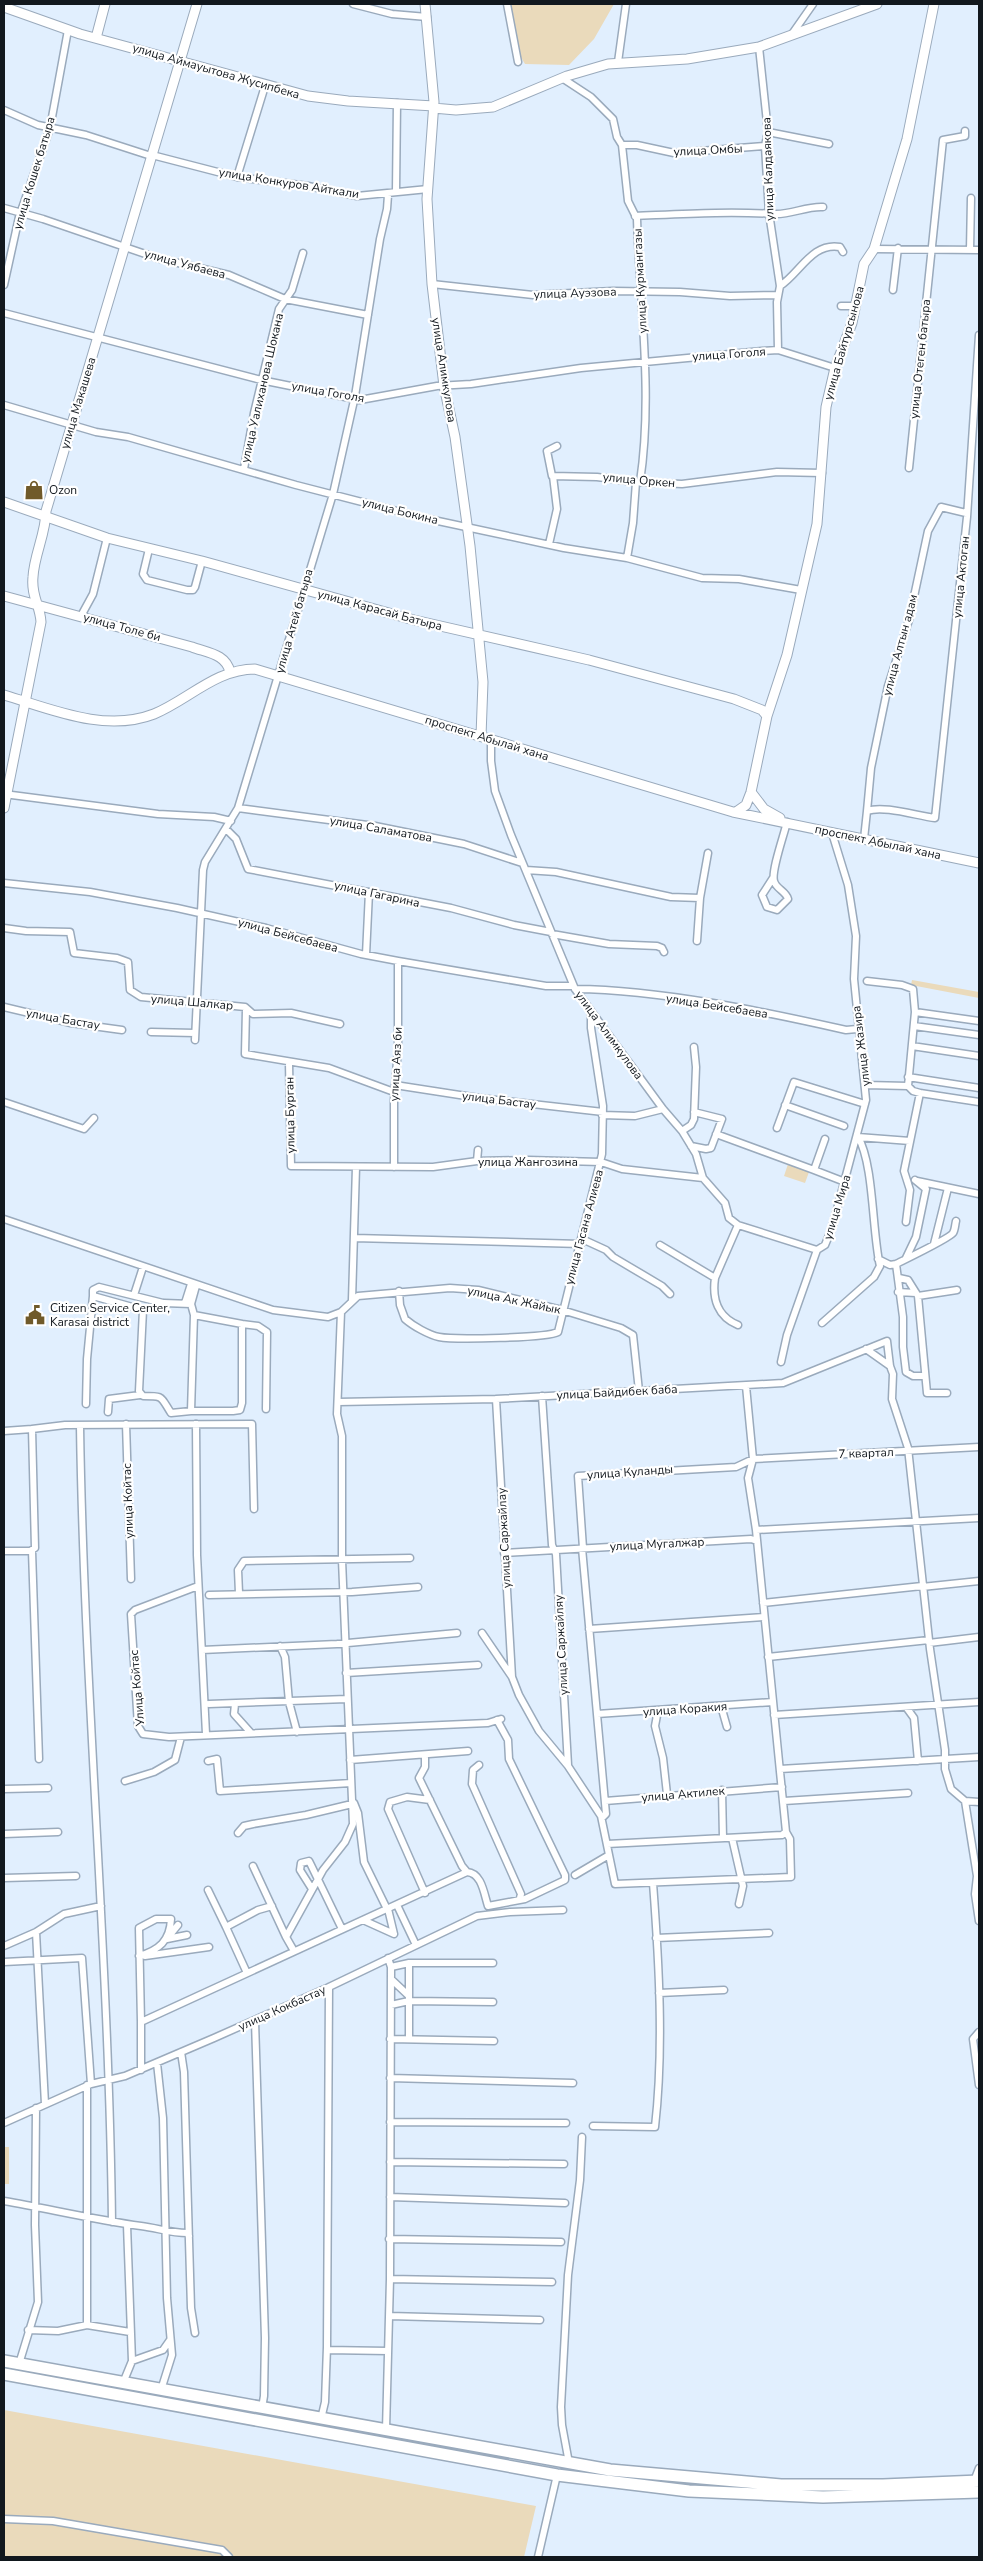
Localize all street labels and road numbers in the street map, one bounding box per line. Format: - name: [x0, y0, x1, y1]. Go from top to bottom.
- street label: улица Аймауытова Жусипбека: [131, 39, 301, 103]
- street label: улица Кошек батыра: [9, 115, 59, 231]
- street label: улица Калдаякова: [758, 117, 778, 221]
- street label: улица Омбы: [673, 140, 743, 160]
- street label: улица Конкуров Айткали: [218, 164, 360, 202]
- street label: улица Курмангазы: [629, 228, 651, 334]
- street label: улица Уябаева: [143, 245, 227, 283]
- street label: улица Ауэзова: [533, 284, 617, 302]
- street label: улица Байтурсынова: [820, 284, 868, 402]
- street label: улица Отеген батыра: [906, 298, 934, 420]
- street label: улица Уалиханова Шокана: [237, 312, 287, 464]
- street label: улица Алимкулова: [428, 316, 460, 424]
- street label: улица Гоголя: [692, 343, 766, 365]
- street label: улица Макашева: [56, 355, 100, 451]
- street label: улица Гоголя: [290, 378, 366, 406]
- street label: улица Оркен: [602, 469, 676, 491]
- street label: улица Бокина: [360, 494, 440, 528]
- street label: улица Актоган: [949, 535, 973, 619]
- street label: улица Атей батыра: [271, 567, 317, 675]
- street label: улица Карасай Батыра: [316, 586, 444, 634]
- street label: улица Алтын адам: [879, 593, 921, 697]
- street label: улица Толе би: [81, 609, 163, 645]
- street label: проспект Абылай хана: [423, 712, 551, 764]
- street label: улица Саламатова: [328, 812, 434, 846]
- street label: проспект Абылай хана: [813, 821, 943, 863]
- street label: улица Гагарина: [333, 877, 421, 911]
- street label: улица Бейсебаева: [236, 914, 340, 956]
- street label: улица Алимкулова: [571, 987, 647, 1083]
- street label: улица Шалкар: [150, 990, 234, 1014]
- street label: улица Бейсебаева: [665, 990, 769, 1022]
- street label: улица Бастау: [25, 1005, 102, 1033]
- street label: улица Жазира: [848, 1005, 874, 1087]
- street label: улица Аяз би: [386, 1026, 406, 1102]
- street label: улица Бурган: [281, 1077, 299, 1153]
- street label: улица Бастау: [461, 1088, 538, 1113]
- street label: улица Жангозина: [478, 1154, 578, 1170]
- street label: улица Гасана Алиева: [561, 1168, 607, 1286]
- street label: улица Мира: [819, 1172, 855, 1242]
- street label: улица Ак Жайык: [466, 1282, 563, 1318]
- street label: улица Байдибек баба: [556, 1381, 678, 1403]
- street label: 7 квартал: [838, 1444, 894, 1462]
- street label: улица Куланды: [586, 1461, 674, 1483]
- street label: улица Койтас: [119, 1463, 137, 1539]
- street label: улица Саржайлау: [493, 1487, 515, 1589]
- street label: улица Мугалжар: [609, 1534, 705, 1554]
- street label: улица Саржайляу: [550, 1594, 572, 1696]
- street label: Улица Койтас: [126, 1649, 148, 1728]
- street label: улица Коракия: [642, 1698, 728, 1720]
- street label: улица Актилек: [641, 1782, 726, 1806]
- street label: улица Кокбастау: [236, 1981, 329, 2034]

